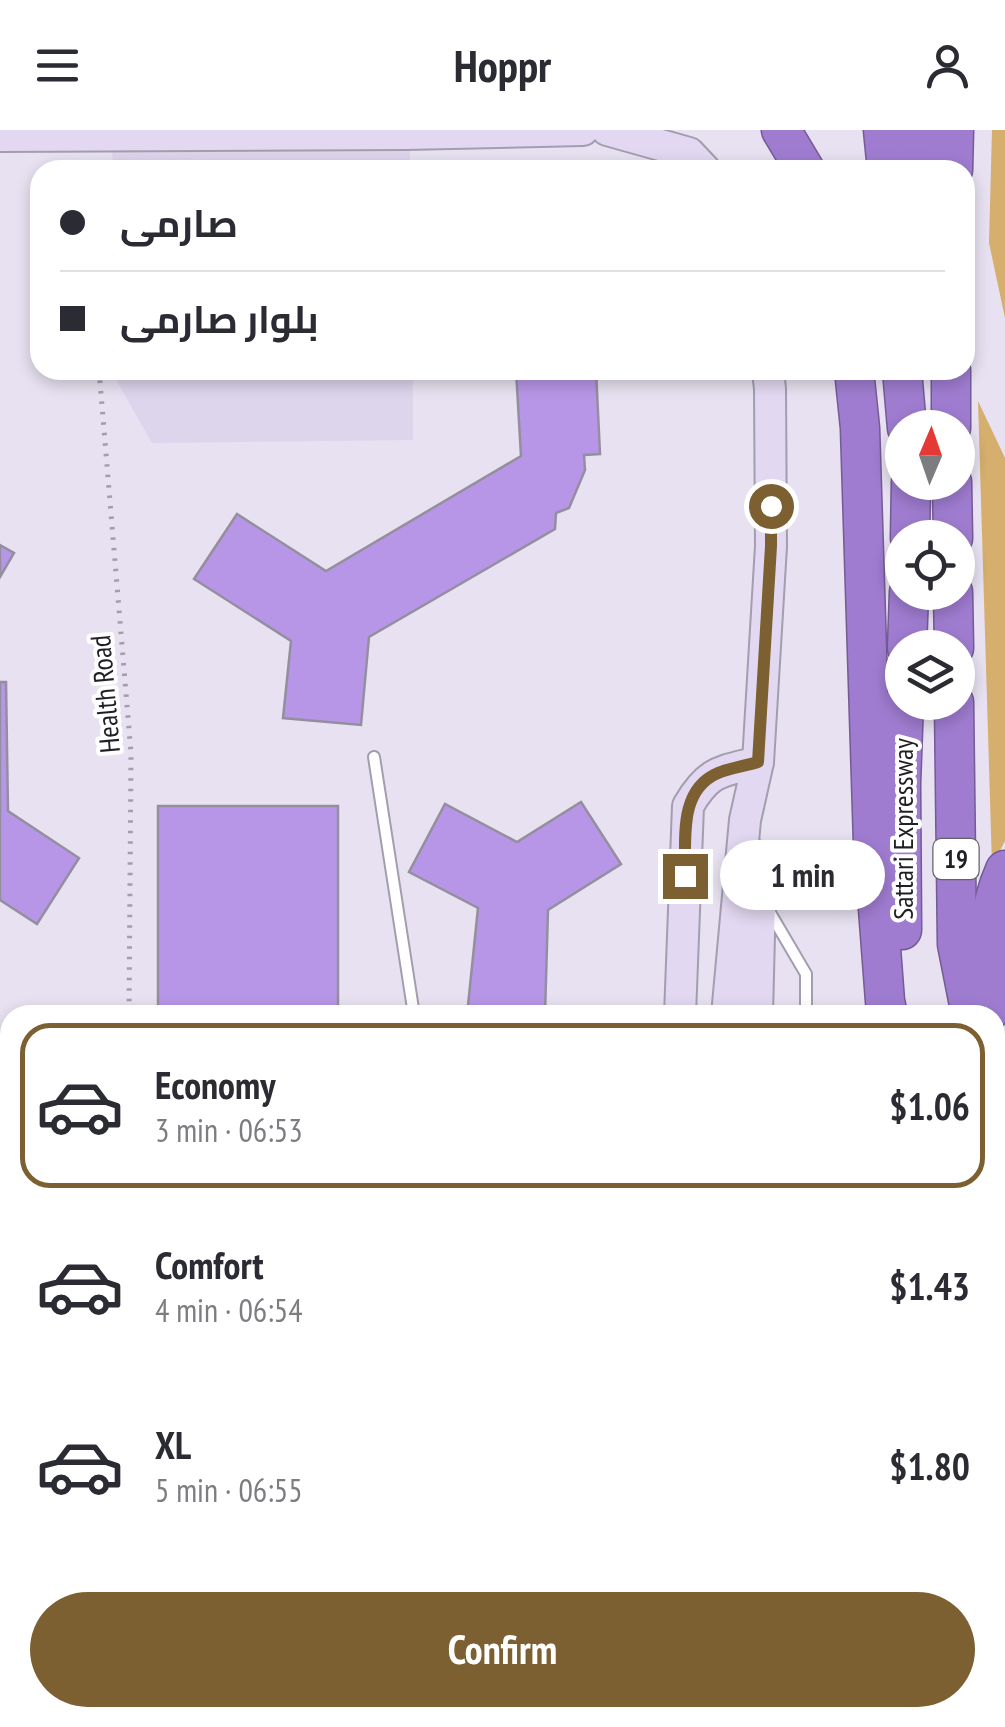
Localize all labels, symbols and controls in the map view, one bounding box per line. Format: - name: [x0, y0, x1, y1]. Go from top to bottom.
- text: Hoppr: [454, 36, 551, 94]
- icon: menu: [30, 38, 85, 93]
- icon: person: [920, 38, 975, 93]
- text: صارمی: [120, 198, 238, 247]
- text: بلوار صارمی: [120, 294, 319, 343]
- north arrow: [885, 410, 975, 500]
- map controls: [885, 410, 975, 720]
- route start: [749, 484, 794, 529]
- button: locate: [885, 520, 975, 610]
- button: layers: [885, 630, 975, 720]
- street label: Health Road: [81, 634, 128, 754]
- street label: Sattari Expressway: [884, 738, 921, 920]
- road number: 19: [934, 839, 978, 879]
- callout: 1 min: [720, 841, 885, 911]
- route end: [663, 854, 708, 899]
- text: 1 min: [770, 854, 835, 896]
- text: Economy: [155, 1060, 275, 1109]
- icon: car: [35, 1061, 125, 1151]
- text: $1.06: [889, 1081, 970, 1130]
- text: 3 min · 06:53: [155, 1109, 303, 1151]
- text: Comfort: [155, 1240, 264, 1289]
- icon: car: [35, 1241, 125, 1331]
- text: $1.43: [889, 1261, 970, 1310]
- text: 4 min · 06:54: [155, 1289, 303, 1331]
- text: XL: [155, 1420, 191, 1469]
- icon: car: [35, 1421, 125, 1511]
- text: $1.80: [889, 1441, 970, 1490]
- text: 5 min · 06:55: [155, 1469, 303, 1511]
- button: Confirm: [30, 1592, 975, 1707]

